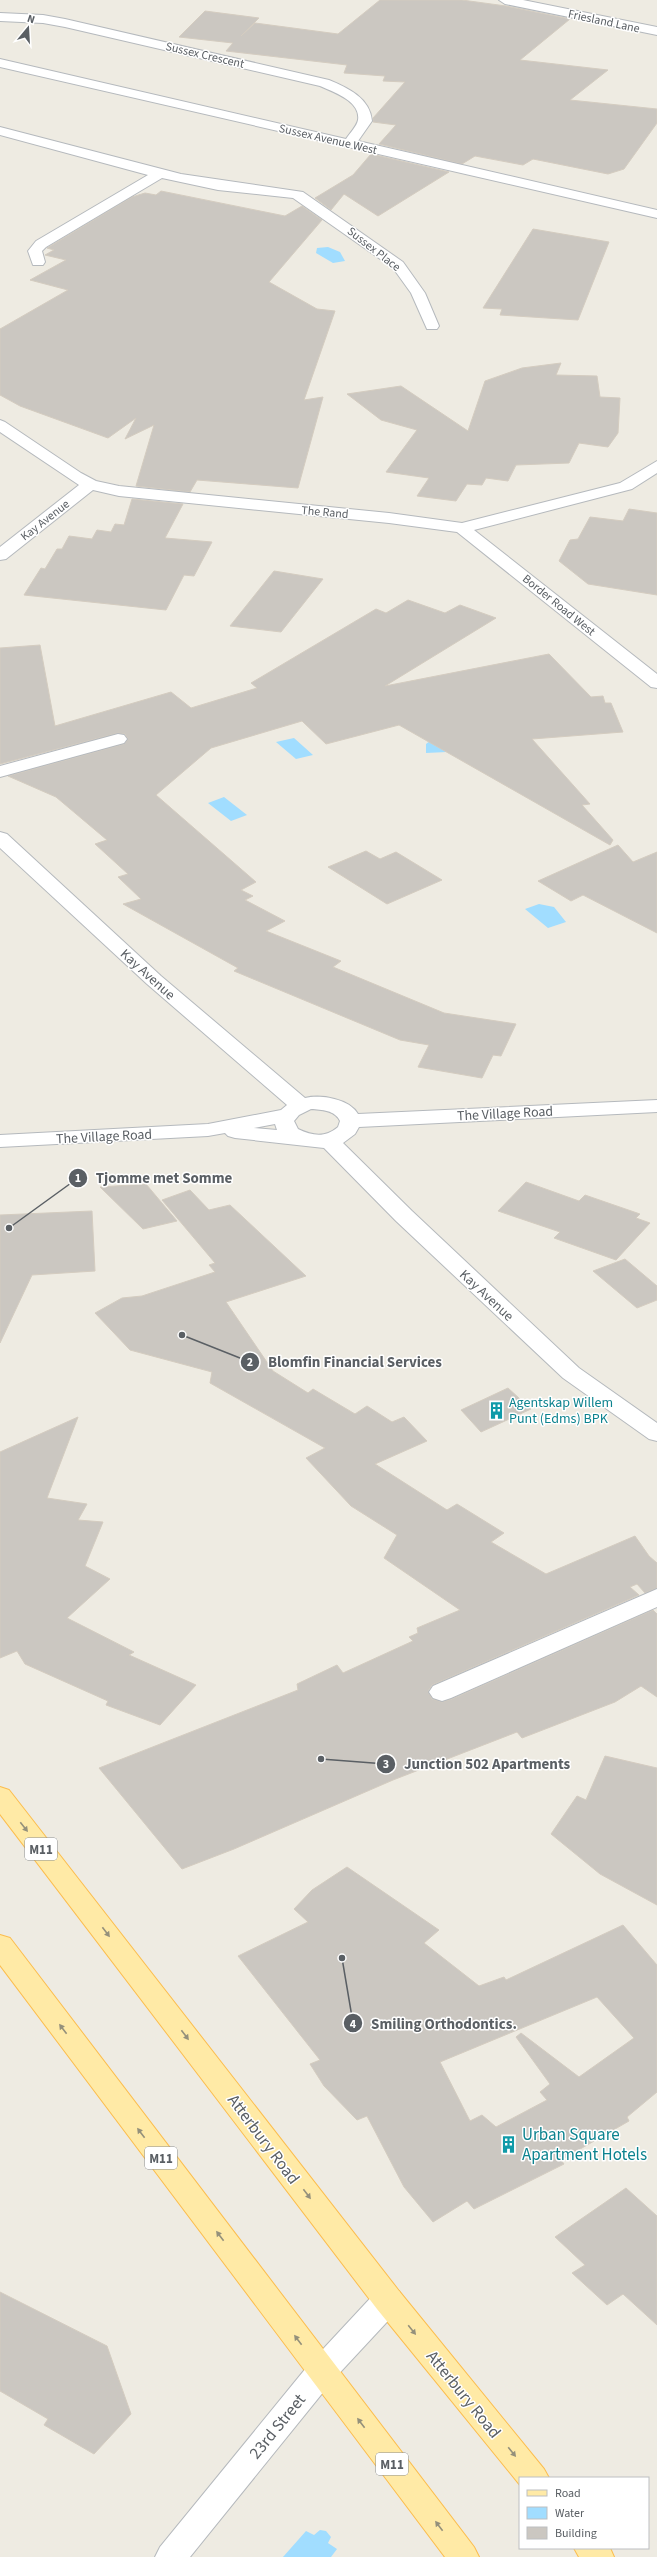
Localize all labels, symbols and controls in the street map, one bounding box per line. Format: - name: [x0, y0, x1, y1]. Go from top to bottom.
- street label: Friesland Lane: [566, 6, 641, 37]
- north arrow: [8, 8, 48, 48]
- text: N: [25, 11, 37, 27]
- street label: Sussex Crescent: [164, 38, 246, 73]
- street label: Sussex Avenue West: [277, 120, 379, 159]
- street label: Sussex Place: [343, 223, 404, 276]
- street label: Kay Avenue: [17, 496, 73, 545]
- street label: The Rand: [301, 502, 349, 523]
- street label: Border Road West: [519, 571, 599, 640]
- street label: Kay Avenue: [116, 945, 179, 1005]
- street label: The Village Road: [456, 1101, 554, 1127]
- street label: The Village Road: [55, 1124, 153, 1150]
- callout: Tjomme met Somme: [68, 1165, 240, 1192]
- text: Tjomme met Somme: [96, 1168, 233, 1189]
- text: 1: [75, 1170, 81, 1187]
- street label: Kay Avenue: [455, 1265, 518, 1326]
- callout: Blomfin Financial Services: [240, 1348, 450, 1375]
- text: Blomfin Financial Services: [268, 1352, 442, 1373]
- text: 2: [247, 1354, 253, 1371]
- place label: Agentskap Willem Punt (Edms) BPK: [509, 1393, 613, 1429]
- building icon: Agentskap Willem Punt (Edms) BPK: [486, 1400, 506, 1420]
- callout: Junction 502 Apartments: [376, 1750, 578, 1777]
- text: Junction 502 Apartments: [404, 1754, 570, 1775]
- text: 3: [383, 1756, 389, 1773]
- one-way arrow: [20, 1821, 28, 1832]
- road number: M11: [25, 1838, 57, 1860]
- one-way arrow: [102, 1927, 111, 1938]
- callout: Smiling Orthodontics.: [343, 2010, 525, 2037]
- text: Smiling Orthodontics.: [371, 2014, 517, 2035]
- text: 4: [350, 2016, 357, 2033]
- one-way arrow: [59, 2023, 67, 2034]
- one-way arrow: [181, 2030, 190, 2041]
- street label: Atterbury Road: [221, 2090, 305, 2190]
- place label: Urban Square Apartment Hotels: [522, 2123, 647, 2167]
- one-way arrow: [137, 2127, 146, 2138]
- building icon: Urban Square Apartment Hotels: [499, 2134, 519, 2154]
- road number: M11: [145, 2147, 177, 2169]
- one-way arrow: [303, 2189, 311, 2200]
- one-way arrow: [216, 2231, 224, 2242]
- one-way arrow: [408, 2325, 417, 2335]
- one-way arrow: [294, 2335, 302, 2345]
- street label: Atterbury Road: [420, 2345, 506, 2444]
- street label: 23rd Street: [244, 2389, 312, 2465]
- one-way arrow: [356, 2417, 365, 2428]
- one-way arrow: [508, 2447, 517, 2458]
- road number: M11: [376, 2453, 408, 2475]
- legend: [519, 2477, 649, 2549]
- text: Road: [555, 2485, 581, 2502]
- text: Water: [555, 2505, 585, 2522]
- one-way arrow: [436, 2521, 444, 2531]
- text: Building: [555, 2525, 597, 2542]

